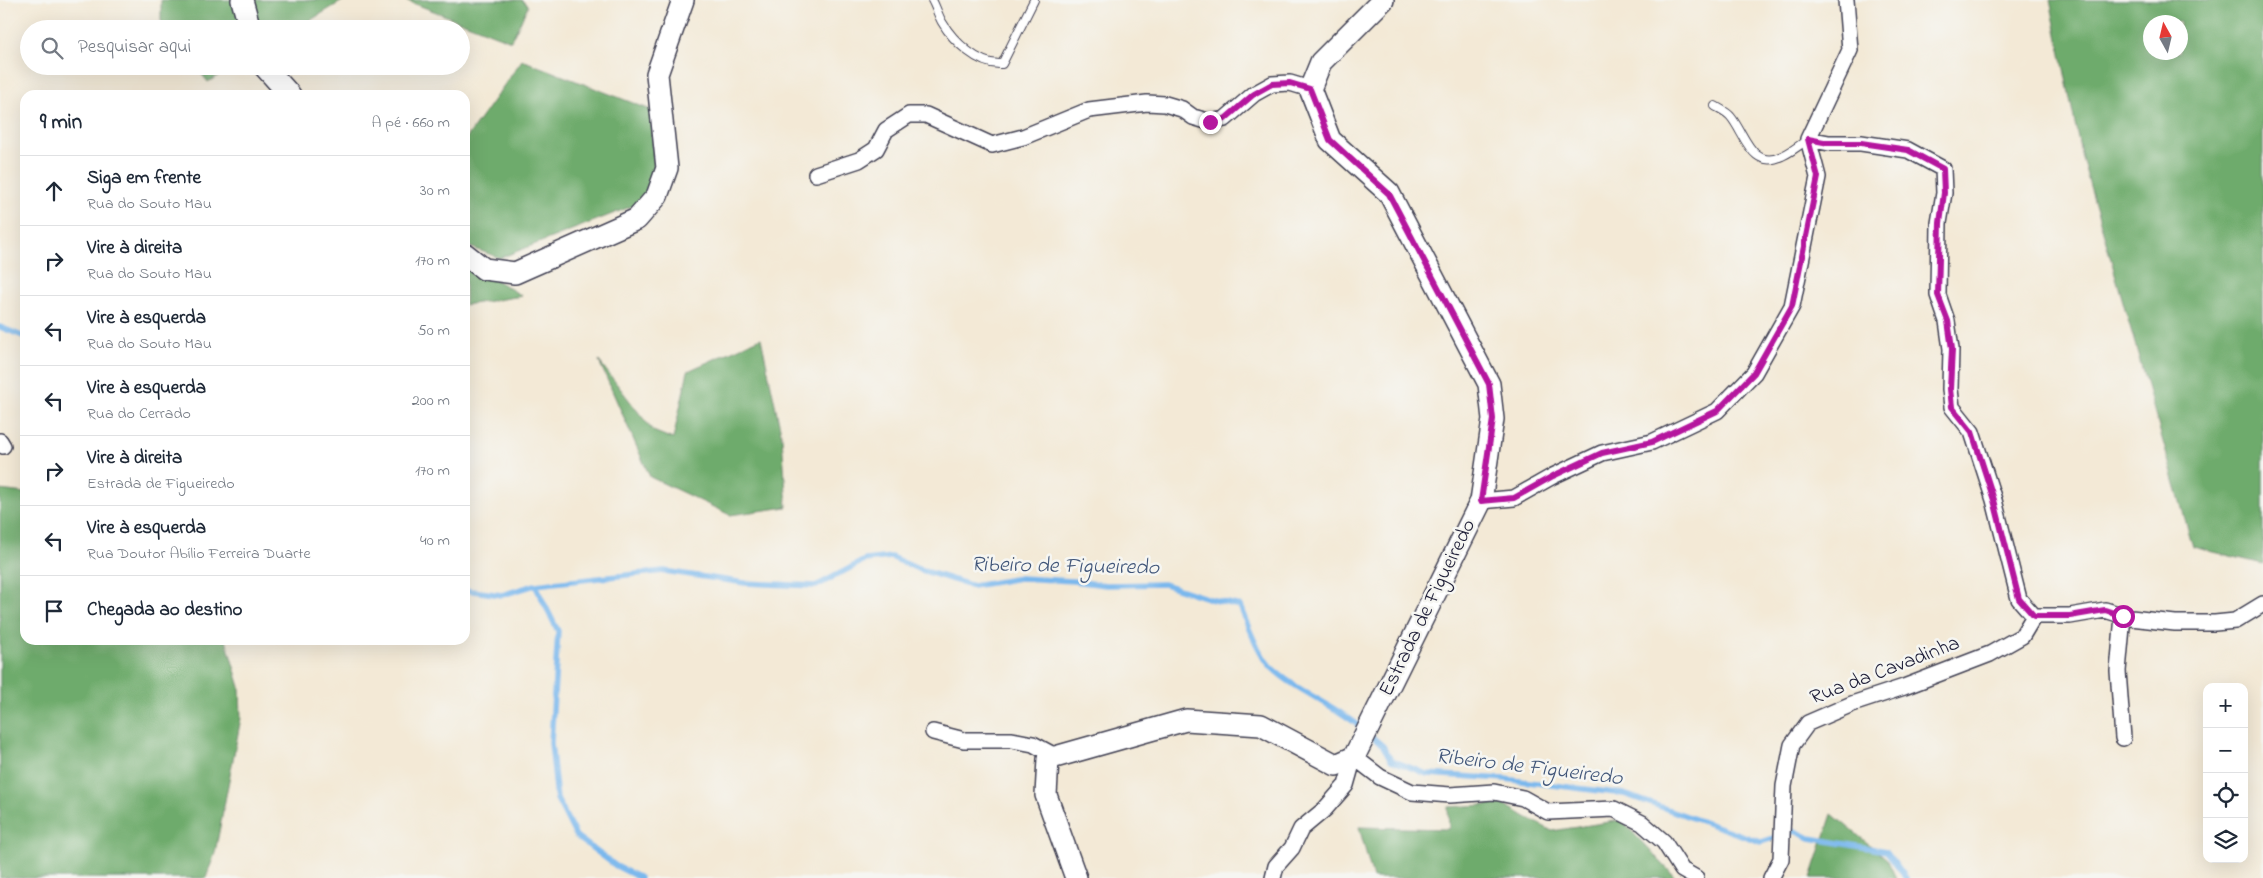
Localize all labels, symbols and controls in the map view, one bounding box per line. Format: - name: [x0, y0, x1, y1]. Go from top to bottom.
- north arrow: [2143, 15, 2188, 60]
- search box: [20, 20, 470, 75]
- icon: search: [38, 34, 66, 62]
- text: Pesquisar aqui: [78, 34, 191, 61]
- text: 9 min: [40, 108, 82, 138]
- text: A pé · 660 m: [371, 111, 450, 135]
- route end: [1199, 111, 1222, 134]
- text: Siga em frente: [87, 165, 201, 192]
- icon: ahead: [40, 177, 68, 205]
- text: 30 m: [420, 179, 450, 203]
- text: Rua do Souto Mau: [87, 192, 212, 216]
- text: Vire à direita: [87, 235, 182, 262]
- icon: right: [40, 247, 68, 275]
- text: 170 m: [415, 249, 450, 273]
- text: Rua do Souto Mau: [87, 262, 212, 286]
- text: Vire à esquerda: [87, 305, 206, 332]
- icon: left: [40, 317, 68, 345]
- text: 50 m: [418, 319, 450, 343]
- text: Rua do Souto Mau: [87, 332, 212, 356]
- text: Vire à esquerda: [87, 375, 206, 402]
- icon: left: [40, 387, 68, 415]
- text: 200 m: [412, 389, 450, 413]
- text: Rua do Cerrado: [87, 402, 191, 426]
- text: Vire à direita: [87, 445, 182, 472]
- icon: right: [40, 457, 68, 485]
- text: 170 m: [415, 459, 450, 483]
- text: Estrada de Figueiredo: [87, 472, 235, 496]
- street label: Estrada de Figueiredo: [1372, 514, 1486, 703]
- text: Vire à esquerda: [87, 515, 206, 542]
- icon: left: [40, 527, 68, 555]
- text: 40 m: [420, 529, 450, 553]
- text: Rua Doutor Abílio Ferreira Duarte: [87, 542, 311, 566]
- water label: Ribeiro de Figueiredo: [971, 549, 1161, 585]
- icon: arrive: [40, 597, 68, 625]
- text: Chegada ao destino: [87, 597, 242, 624]
- route start: [2112, 605, 2135, 628]
- street label: Rua da Cavadinha: [1806, 629, 1964, 713]
- map controls: [2203, 683, 2248, 863]
- button: +: [2203, 683, 2248, 728]
- button: −: [2203, 728, 2248, 773]
- water label: Ribeiro de Figueiredo: [1434, 741, 1626, 796]
- button: locate: [2203, 773, 2248, 818]
- button: layers: [2203, 818, 2248, 863]

